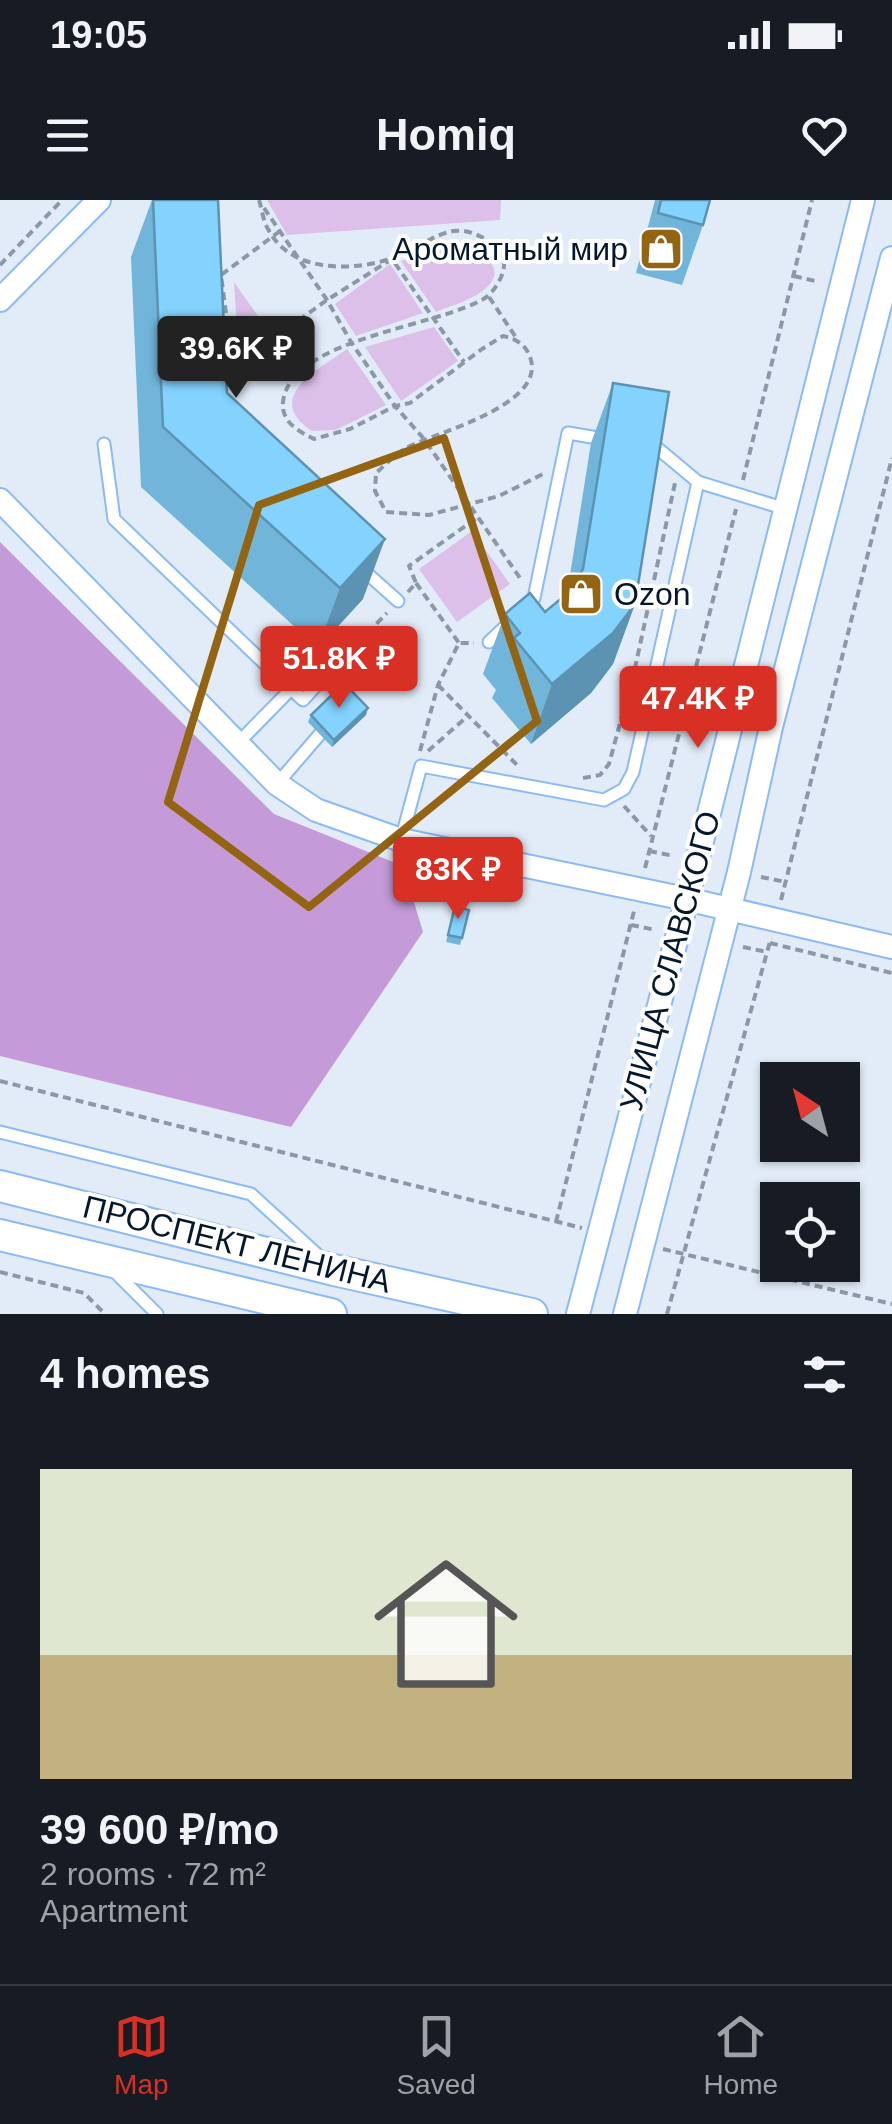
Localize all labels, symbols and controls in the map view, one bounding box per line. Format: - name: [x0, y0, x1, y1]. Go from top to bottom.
- text: 19:05: [50, 14, 147, 56]
- icon: menu: [40, 108, 95, 163]
- icon: heart: [797, 108, 852, 163]
- text: Homiq: [376, 109, 516, 160]
- shop icon: Ароматный мир: [638, 226, 684, 272]
- place label: Ароматный мир: [392, 231, 628, 267]
- pin: 39.6K ₽: [144, 316, 328, 401]
- text: 39.6K ₽: [180, 330, 292, 366]
- shop icon: Ozon: [558, 571, 604, 617]
- place label: Ozon: [614, 576, 690, 612]
- pin: 51.8K ₽: [247, 626, 431, 711]
- text: 51.8K ₽: [283, 640, 395, 676]
- pin: 47.4K ₽: [606, 666, 790, 751]
- text: 47.4K ₽: [642, 680, 754, 716]
- street label: УЛИЦА СЛАВСКОГО: [613, 807, 727, 1115]
- pin: 83K ₽: [388, 837, 528, 922]
- text: 83K ₽: [415, 851, 501, 887]
- north arrow: [760, 1062, 860, 1162]
- map controls: [760, 1062, 860, 1282]
- button: locate: [760, 1182, 860, 1282]
- street label: ПРОСПЕКТ ЛЕНИНА: [79, 1188, 395, 1300]
- icon: filters: [797, 1347, 852, 1402]
- text: 4 homes: [40, 1350, 210, 1397]
- icon: home: [356, 1534, 536, 1714]
- text: 39 600 ₽/mo: [40, 1806, 279, 1853]
- text: 2 rooms · 72 m²: [40, 1856, 266, 1892]
- text: Apartment: [40, 1893, 188, 1929]
- tab: Map: [114, 2009, 169, 2101]
- tab: Saved: [396, 2009, 476, 2101]
- tab: Home: [703, 2009, 778, 2101]

